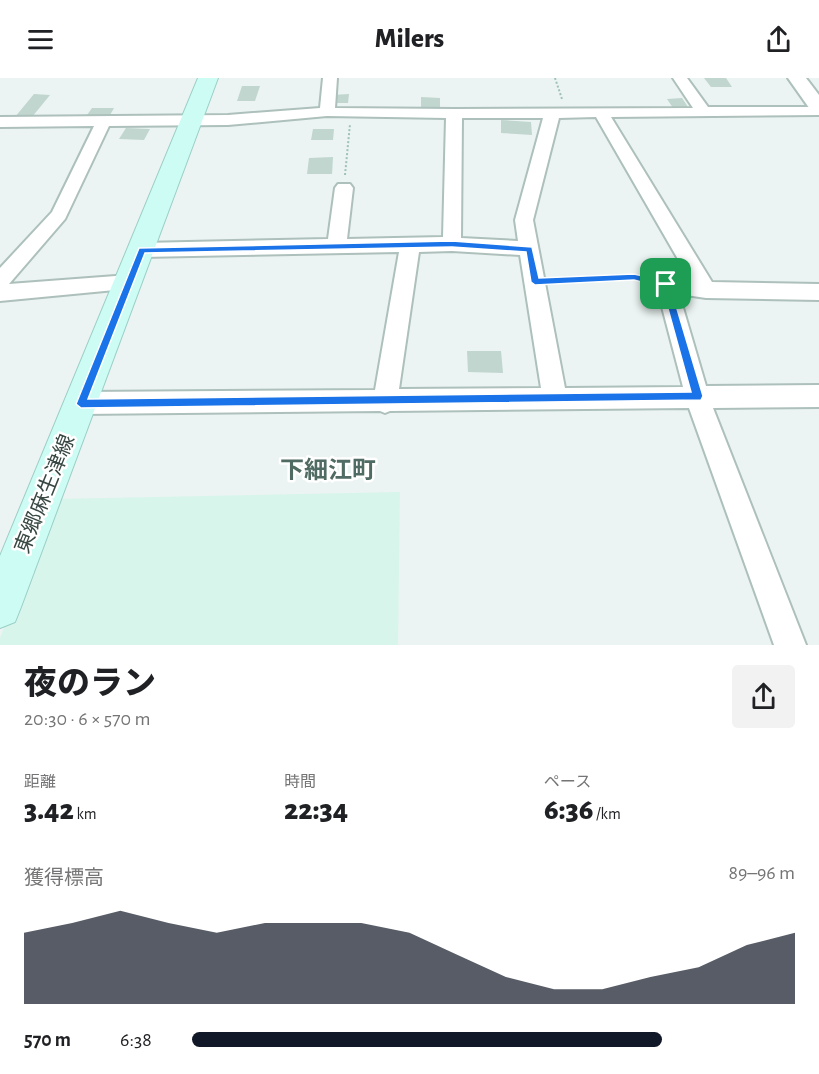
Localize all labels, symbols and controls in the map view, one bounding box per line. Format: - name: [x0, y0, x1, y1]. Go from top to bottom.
- icon: menu: [24, 23, 57, 56]
- icon: share: [762, 23, 795, 56]
- text: Milers: [375, 25, 444, 52]
- pin: [640, 258, 691, 309]
- icon: arrive: [649, 267, 682, 300]
- street label: 東郷麻生津線: [11, 431, 78, 556]
- district label: 下細江町: [280, 457, 376, 483]
- button: share: [732, 665, 795, 728]
- text: 夜のラン: [24, 668, 156, 701]
- text: 20:30 · 6 × 570 m: [24, 709, 150, 729]
- text: 距離: [24, 774, 56, 790]
- text: 時間: [284, 774, 316, 790]
- text: ペース: [544, 774, 591, 790]
- text: 3.42: [24, 795, 74, 825]
- text: 22:34: [284, 795, 348, 825]
- text: 6:36: [544, 795, 593, 825]
- text: km: [74, 806, 97, 822]
- text: /km: [593, 806, 621, 822]
- text: 89–96 m: [729, 863, 795, 883]
- text: 獲得標高: [24, 868, 104, 888]
- text: 570 m: [24, 1030, 71, 1050]
- text: 6:38: [120, 1030, 152, 1050]

